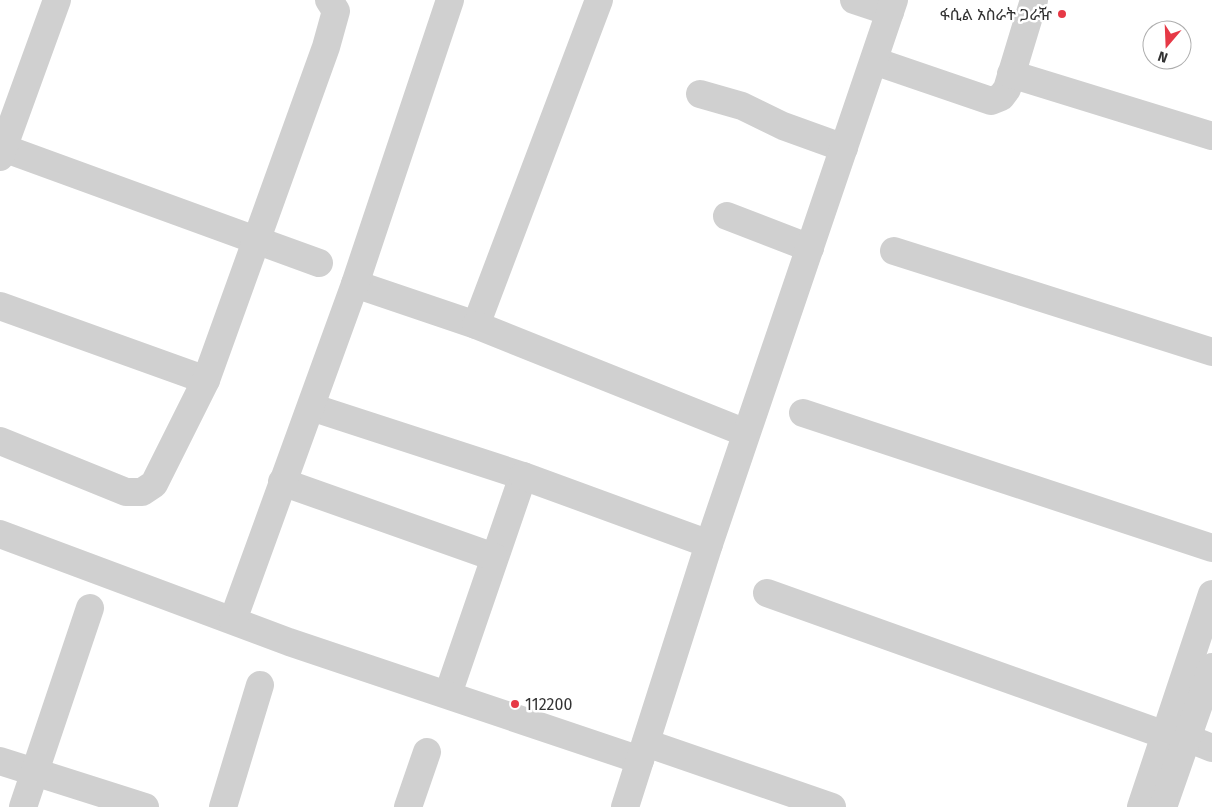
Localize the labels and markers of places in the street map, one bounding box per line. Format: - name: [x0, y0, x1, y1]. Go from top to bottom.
- place label: ፋሲል አስራት ጋራዥ: [940, 5, 1053, 24]
- marker: ፋሲል አስራት ጋራዥ: [1056, 8, 1068, 20]
- place label: 112200: [525, 695, 572, 714]
- marker: 112200: [509, 698, 521, 710]

